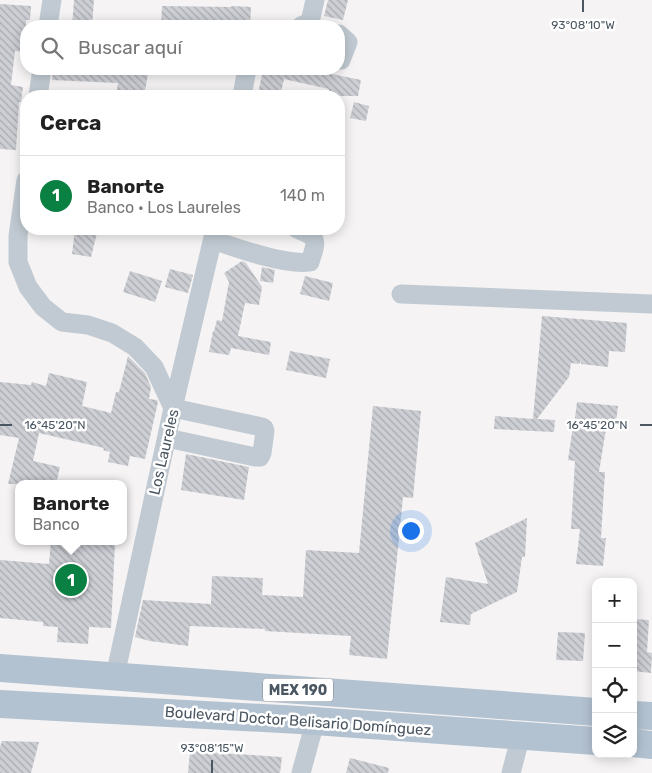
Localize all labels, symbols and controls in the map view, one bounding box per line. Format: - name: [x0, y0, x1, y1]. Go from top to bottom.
- text: 93°08'10"W: [551, 18, 615, 32]
- search box: [20, 20, 345, 75]
- icon: search: [38, 34, 66, 62]
- text: Buscar aquí: [78, 36, 182, 59]
- text: Cerca: [40, 110, 101, 135]
- text: Banorte: [87, 175, 164, 198]
- text: 1: [52, 186, 60, 205]
- text: 140 m: [280, 186, 325, 205]
- text: Banco · Los Laureles: [87, 198, 241, 217]
- street label: Los Laureles: [145, 407, 183, 497]
- text: 16°45'20"N: [24, 418, 86, 432]
- text: 16°45'20"N: [566, 418, 628, 432]
- popup: [15, 480, 127, 545]
- text: Banorte: [32, 492, 110, 515]
- text: Banco: [32, 515, 80, 534]
- your location: [398, 518, 424, 544]
- pin: 1: [55, 561, 87, 599]
- map controls: [592, 578, 637, 758]
- button: +: [592, 578, 637, 623]
- button: −: [592, 623, 637, 668]
- button: locate: [592, 668, 637, 713]
- road number: MEX 190: [263, 678, 333, 702]
- street label: Boulevard Doctor Belisario Domínguez: [164, 703, 432, 739]
- button: layers: [592, 713, 637, 758]
- text: 93°08'15"W: [180, 741, 244, 755]

